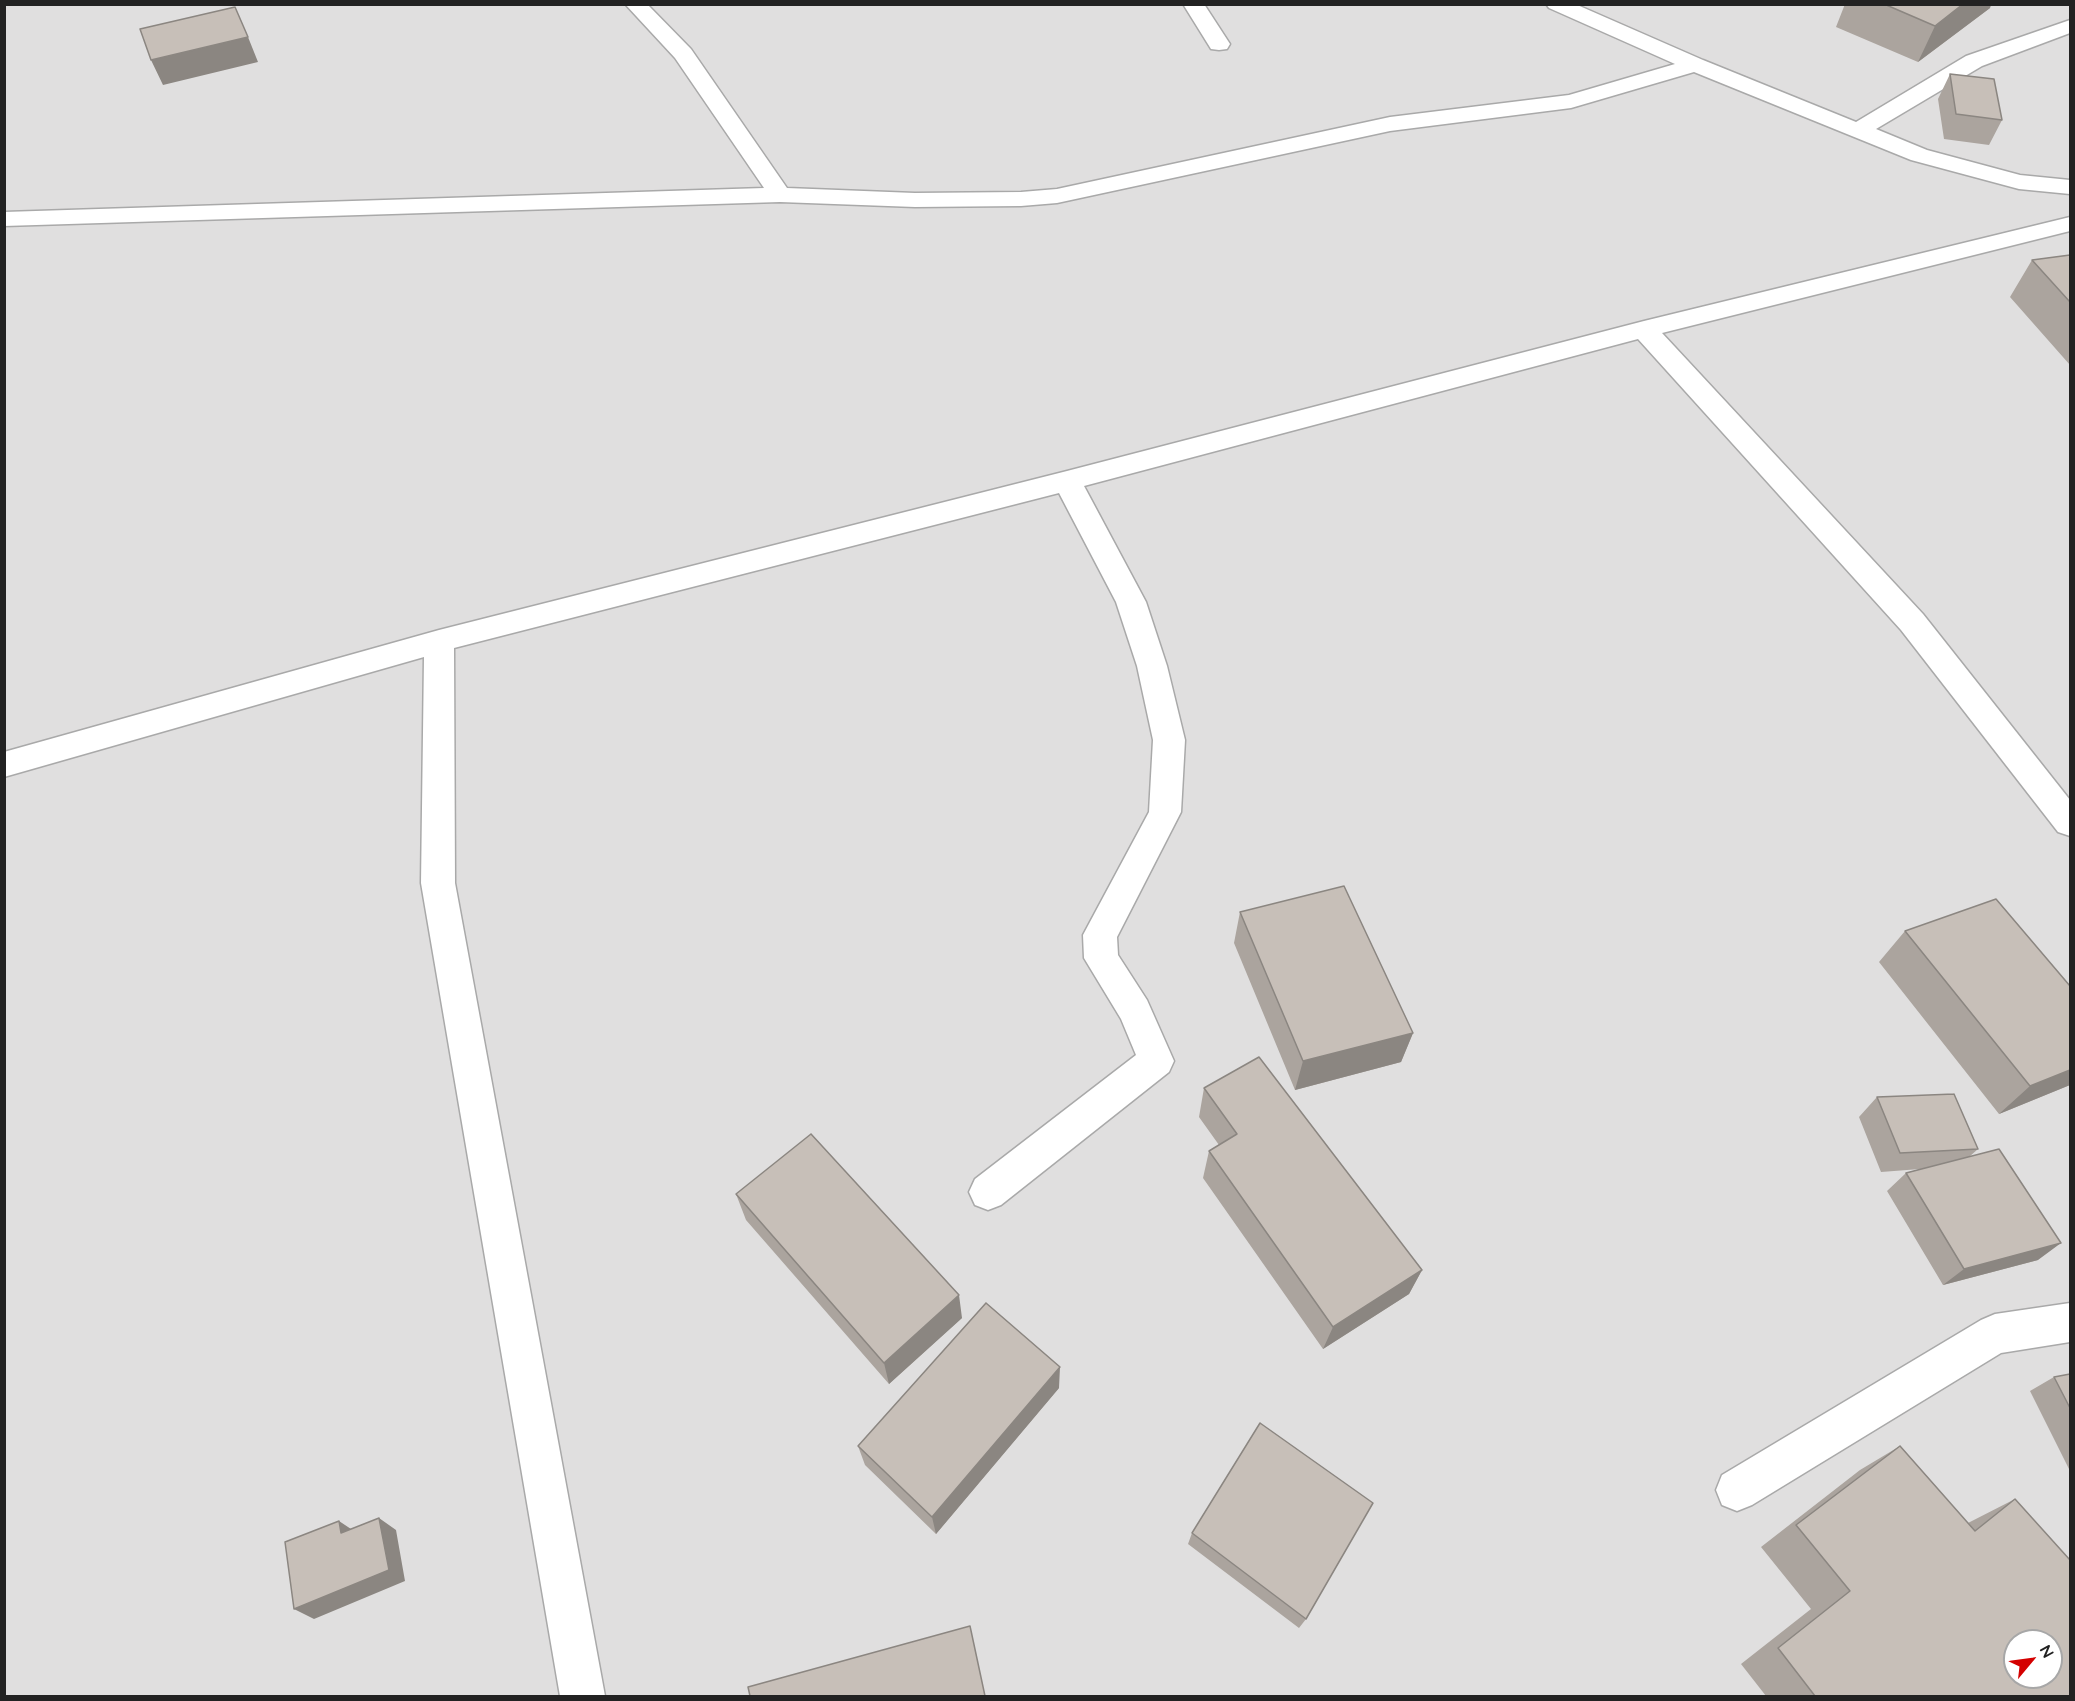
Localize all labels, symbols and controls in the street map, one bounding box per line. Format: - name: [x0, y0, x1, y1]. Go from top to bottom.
- north arrow: [2003, 1629, 2063, 1689]
- text: N: [2035, 1641, 2059, 1661]

